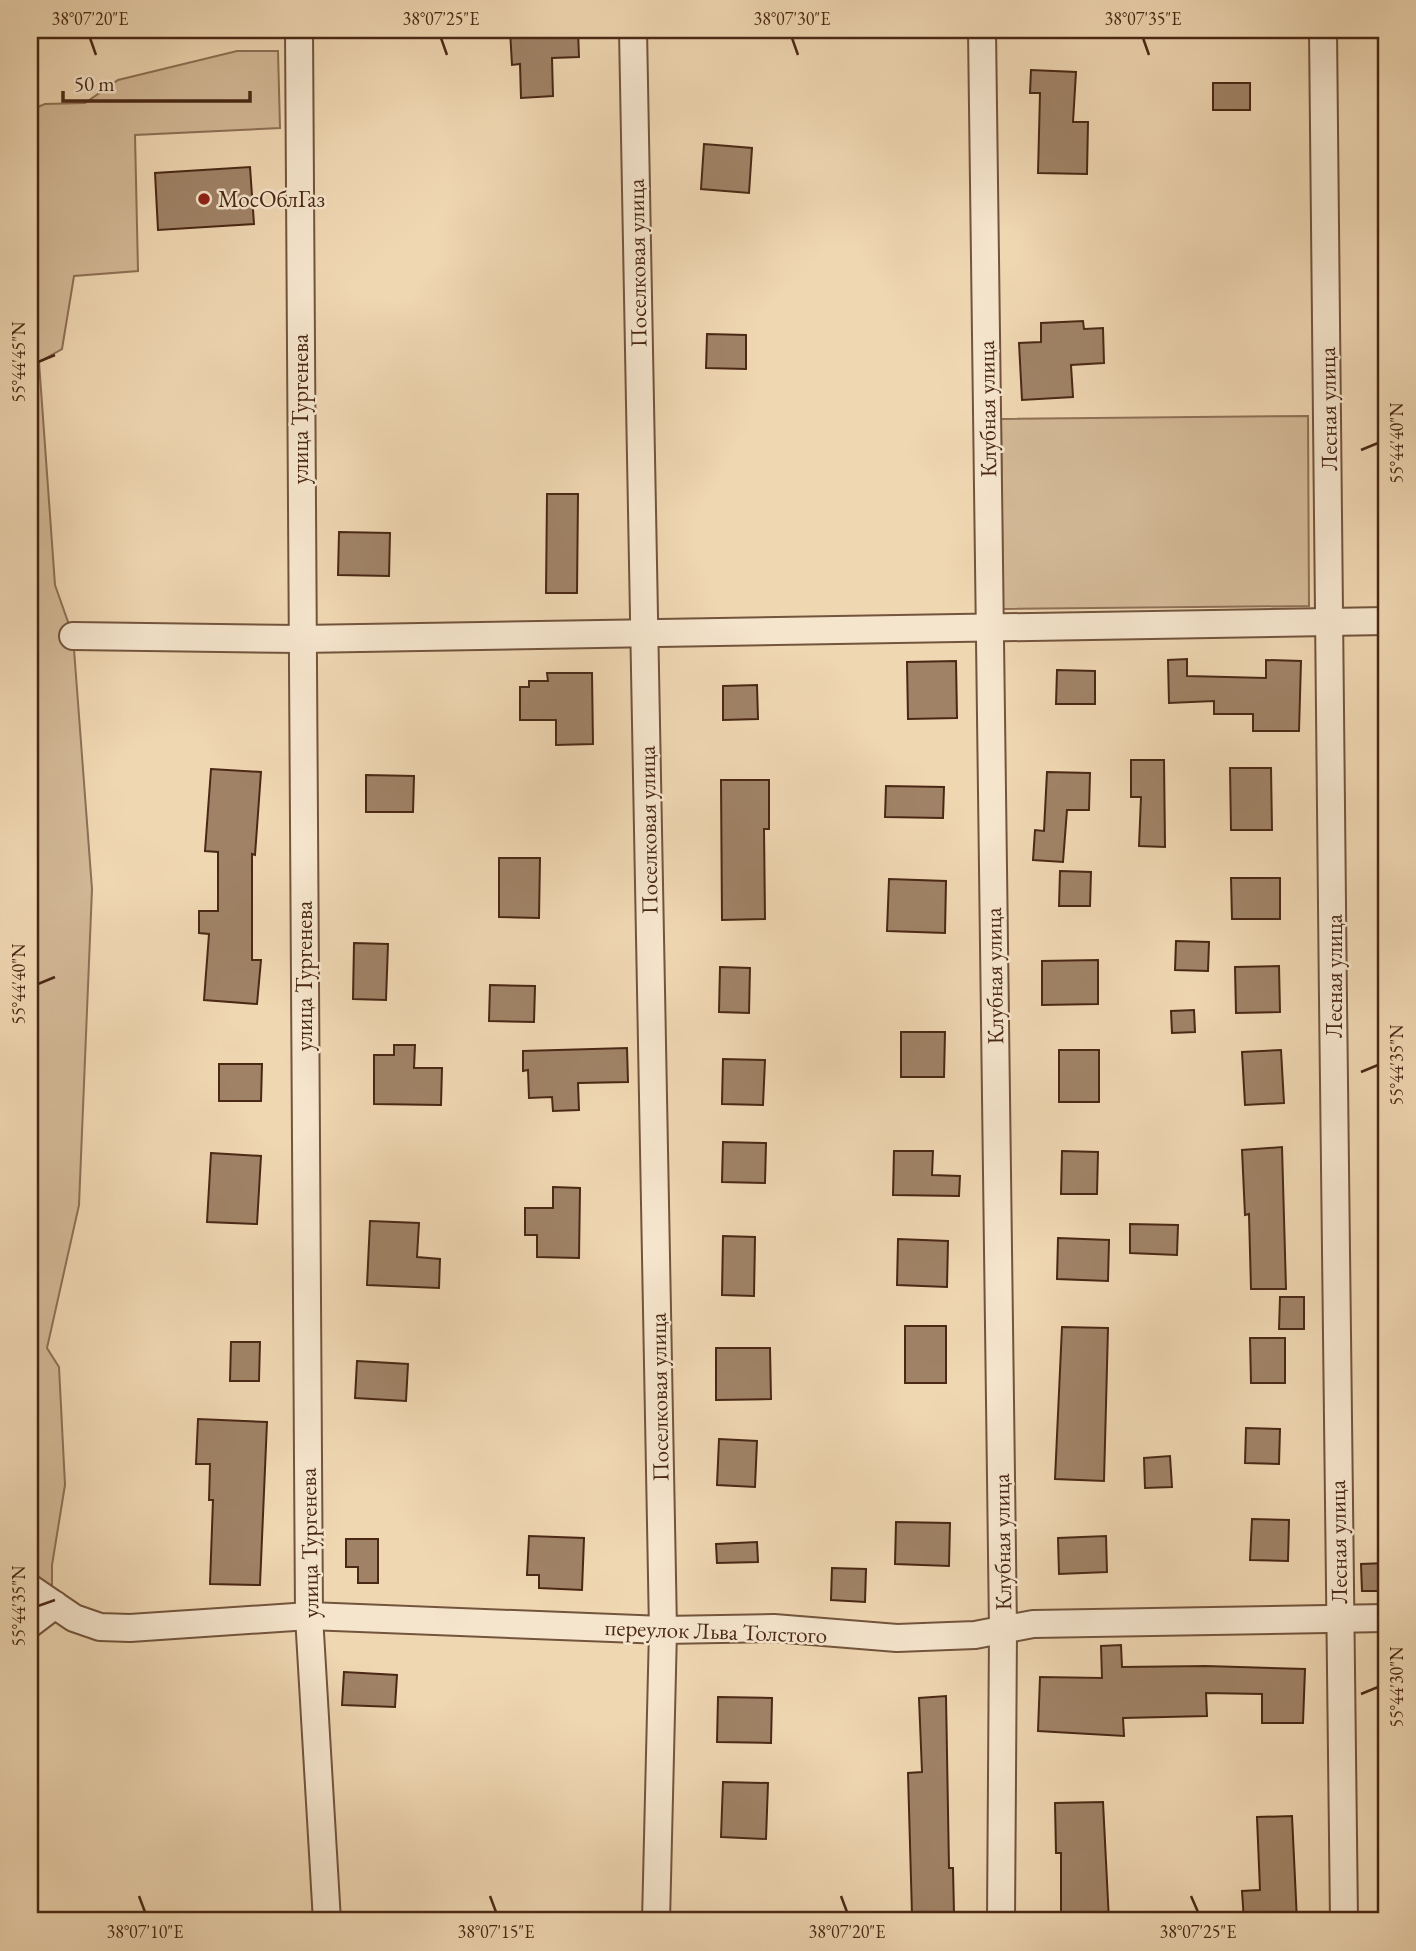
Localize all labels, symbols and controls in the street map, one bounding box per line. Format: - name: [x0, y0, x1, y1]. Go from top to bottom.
- text: 38°07'20"E: [52, 7, 128, 30]
- text: 38°07'25"E: [403, 7, 479, 30]
- text: 38°07'30"E: [754, 7, 830, 30]
- text: 38°07'35"E: [1105, 7, 1181, 30]
- scale bar: [63, 60, 250, 104]
- text: 50 m: [74, 70, 115, 97]
- street label: Поселковая улица: [621, 178, 653, 348]
- place label: МосОблГаз: [218, 184, 325, 214]
- marker: МосОблГаз: [196, 191, 212, 207]
- text: 55°44'45"N: [7, 321, 30, 402]
- street label: улица Тургенева: [285, 333, 315, 484]
- street label: Клубная улица: [971, 339, 1003, 478]
- street label: Лесная улица: [1312, 346, 1344, 471]
- text: 55°44'40"N: [1385, 402, 1408, 483]
- street label: Поселковая улица: [632, 745, 664, 915]
- street label: улица Тургенева: [289, 900, 319, 1051]
- street label: Клубная улица: [978, 906, 1010, 1045]
- street label: Лесная улица: [1319, 913, 1349, 1038]
- text: 55°44'40"N: [7, 943, 30, 1024]
- text: 55°44'35"N: [1385, 1024, 1408, 1105]
- street label: Поселковая улица: [643, 1312, 675, 1482]
- street label: улица Тургенева: [293, 1467, 325, 1618]
- street label: Клубная улица: [986, 1472, 1018, 1611]
- street label: Лесная улица: [1322, 1479, 1354, 1604]
- text: 55°44'35"N: [7, 1565, 30, 1646]
- street label: переулок Льва Толстого: [604, 1612, 828, 1650]
- text: 55°44'30"N: [1385, 1646, 1408, 1727]
- text: 38°07'10"E: [107, 1920, 183, 1943]
- text: 38°07'15"E: [458, 1920, 534, 1943]
- text: 38°07'20"E: [809, 1920, 885, 1943]
- text: 38°07'25"E: [1160, 1920, 1236, 1943]

